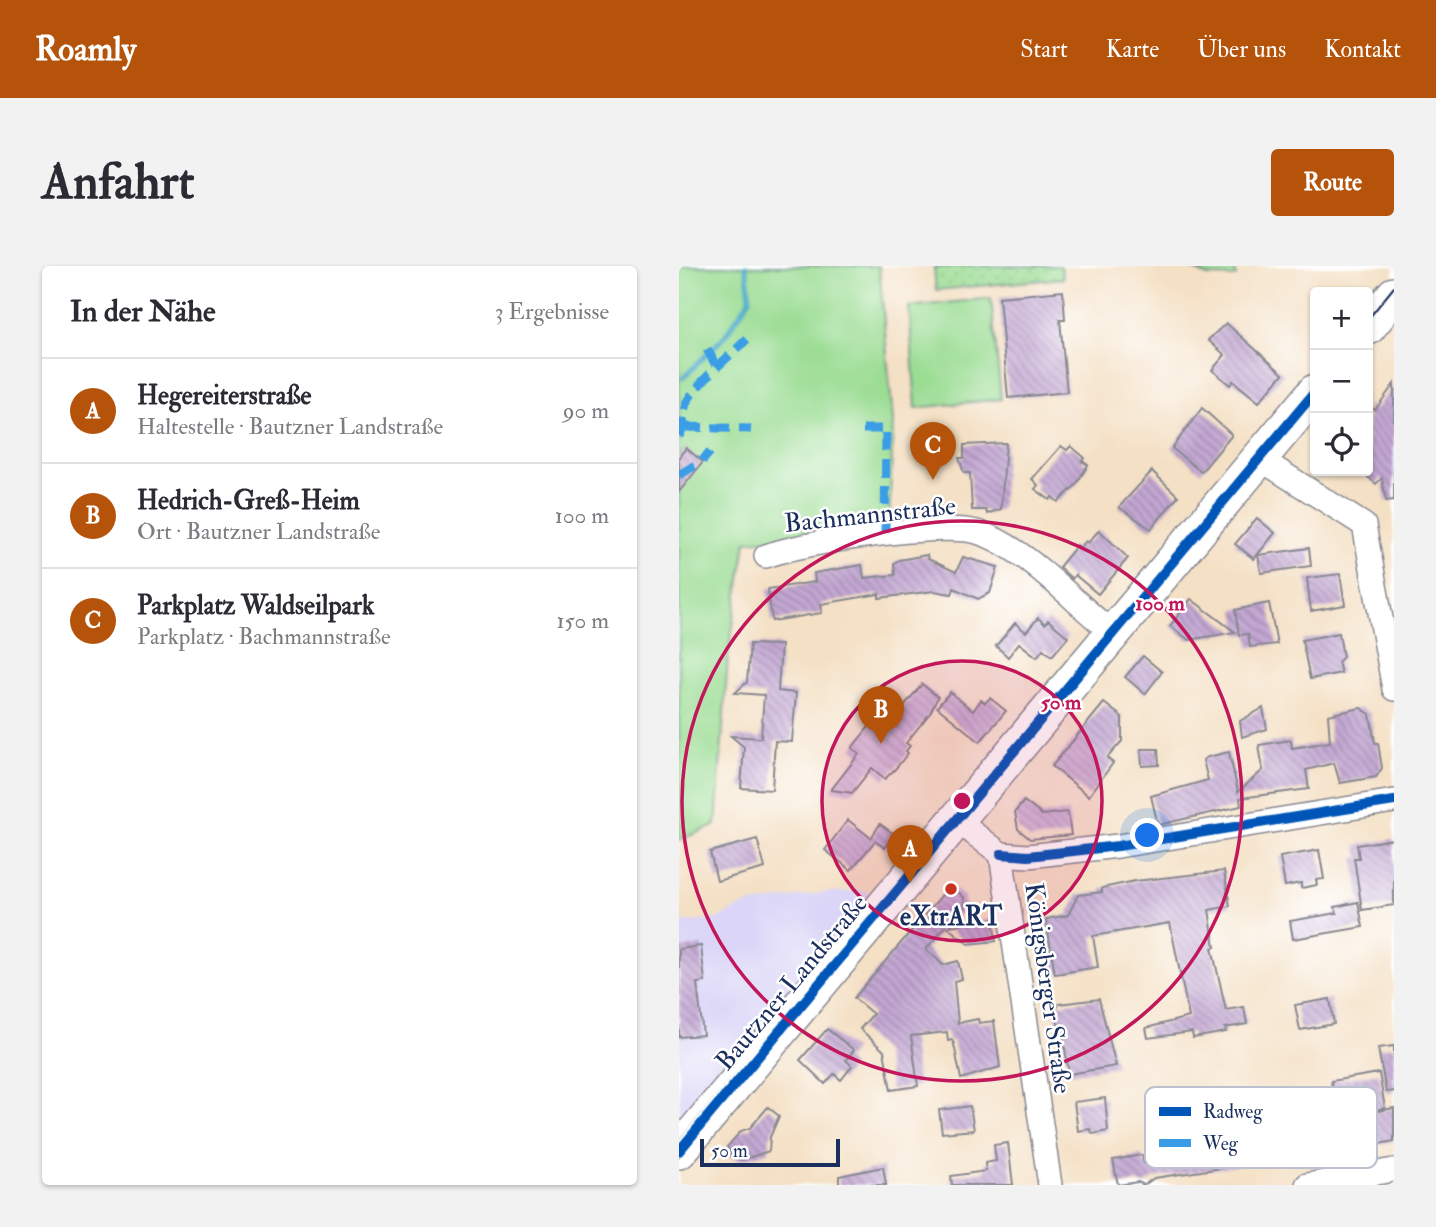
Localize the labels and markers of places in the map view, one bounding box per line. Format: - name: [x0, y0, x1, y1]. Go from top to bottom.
- pin: C: [910, 422, 956, 480]
- pin: B: [858, 686, 904, 744]
- centre of rings: [950, 789, 974, 813]
- pin: A: [887, 825, 933, 883]
- marker: eXtrART: [943, 881, 959, 897]
- place label: eXtrART: [900, 901, 1003, 933]

